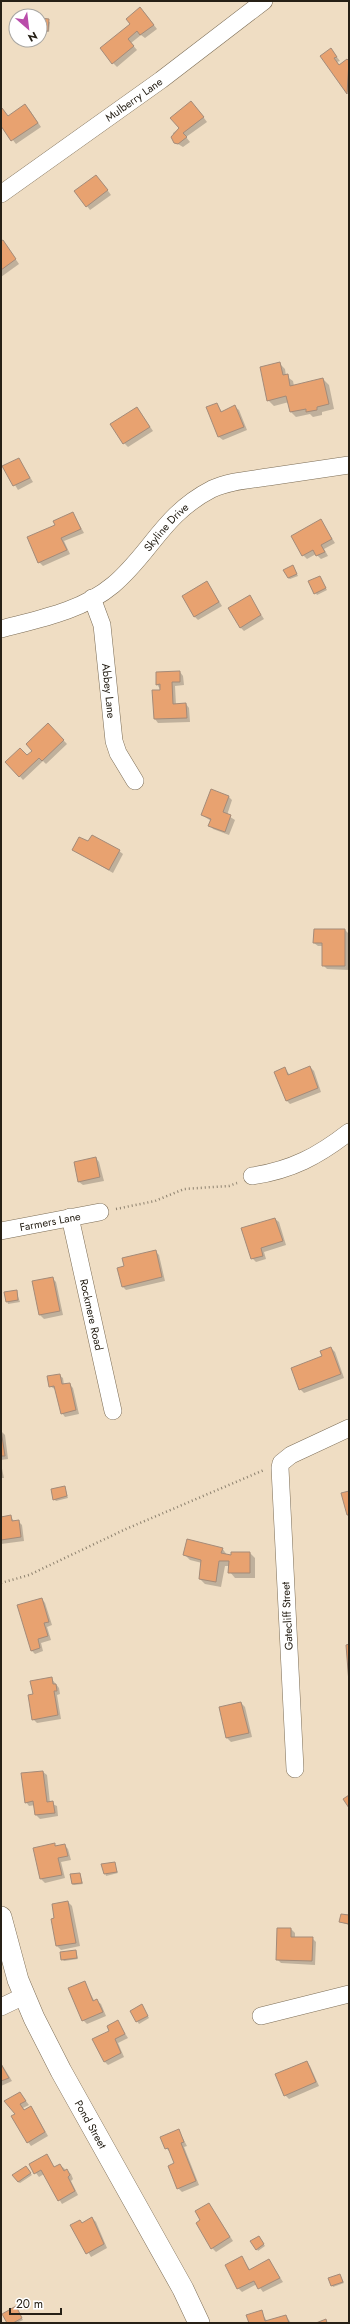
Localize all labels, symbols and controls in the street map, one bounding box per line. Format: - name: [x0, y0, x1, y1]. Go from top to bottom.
- north arrow: [8, 8, 48, 48]
- text: N: [25, 28, 40, 46]
- street label: Mulberry Lane: [102, 73, 166, 125]
- street label: Skyline Drive: [140, 499, 192, 555]
- street label: Abbey Lane: [98, 663, 120, 719]
- street label: Farmers Lane: [18, 1208, 82, 1235]
- street label: Rockmere Road: [76, 1277, 107, 1352]
- street label: Gatecliff Street: [277, 1581, 297, 1651]
- street label: Pond Street: [71, 2097, 111, 2152]
- scale bar: [10, 2290, 61, 2316]
- text: 20 m: [16, 2295, 43, 2313]

